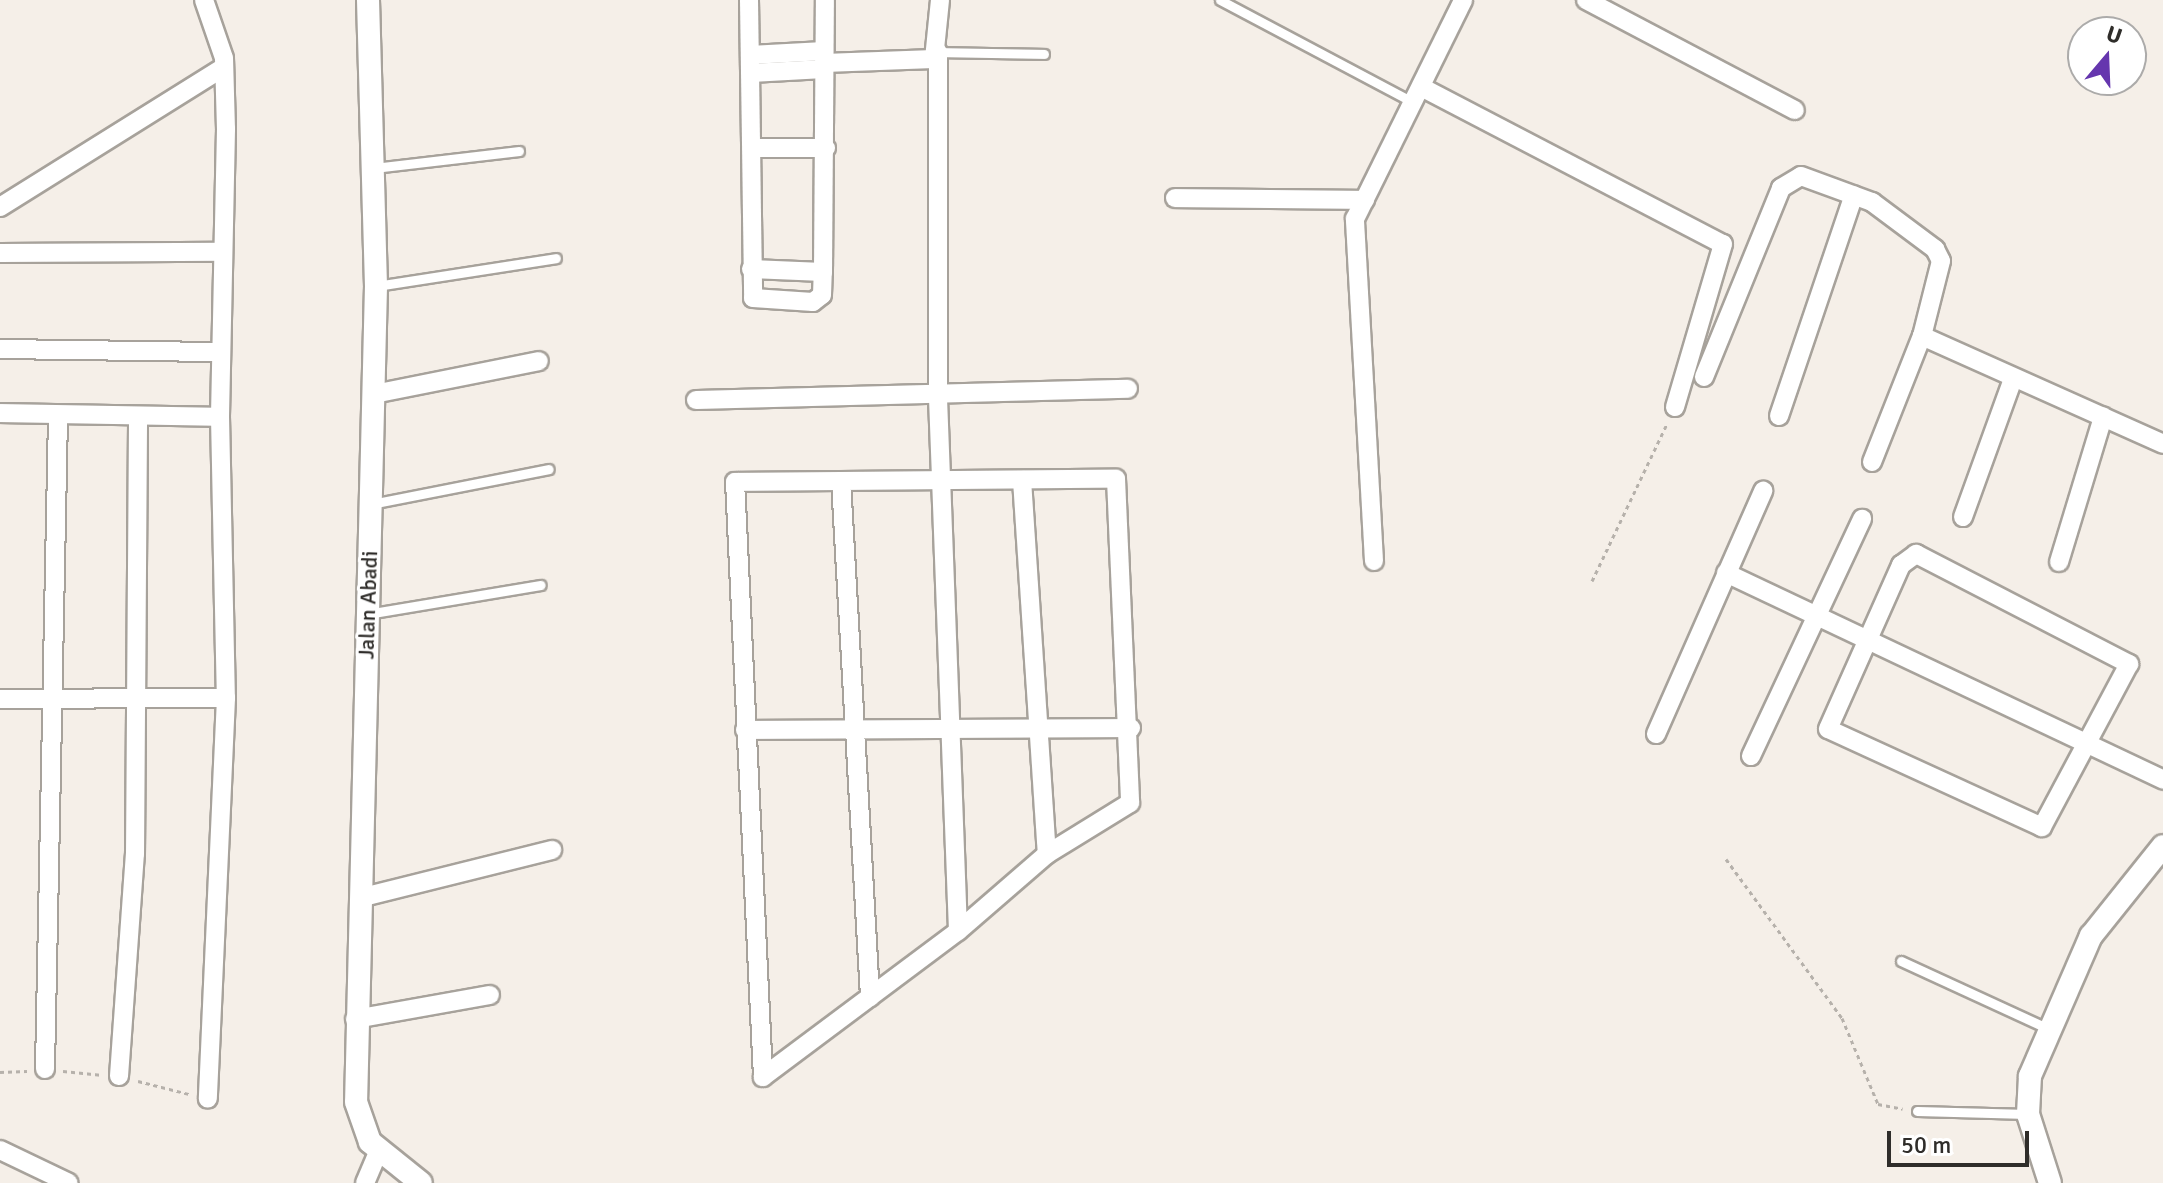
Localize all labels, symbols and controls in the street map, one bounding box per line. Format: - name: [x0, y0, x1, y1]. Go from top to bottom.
- north arrow: [2067, 16, 2147, 96]
- text: U: [2103, 20, 2126, 50]
- street label: Jalan Abadi: [353, 550, 383, 660]
- scale bar: [1891, 1115, 2033, 1165]
- text: 50 m: [1901, 1130, 1951, 1160]

